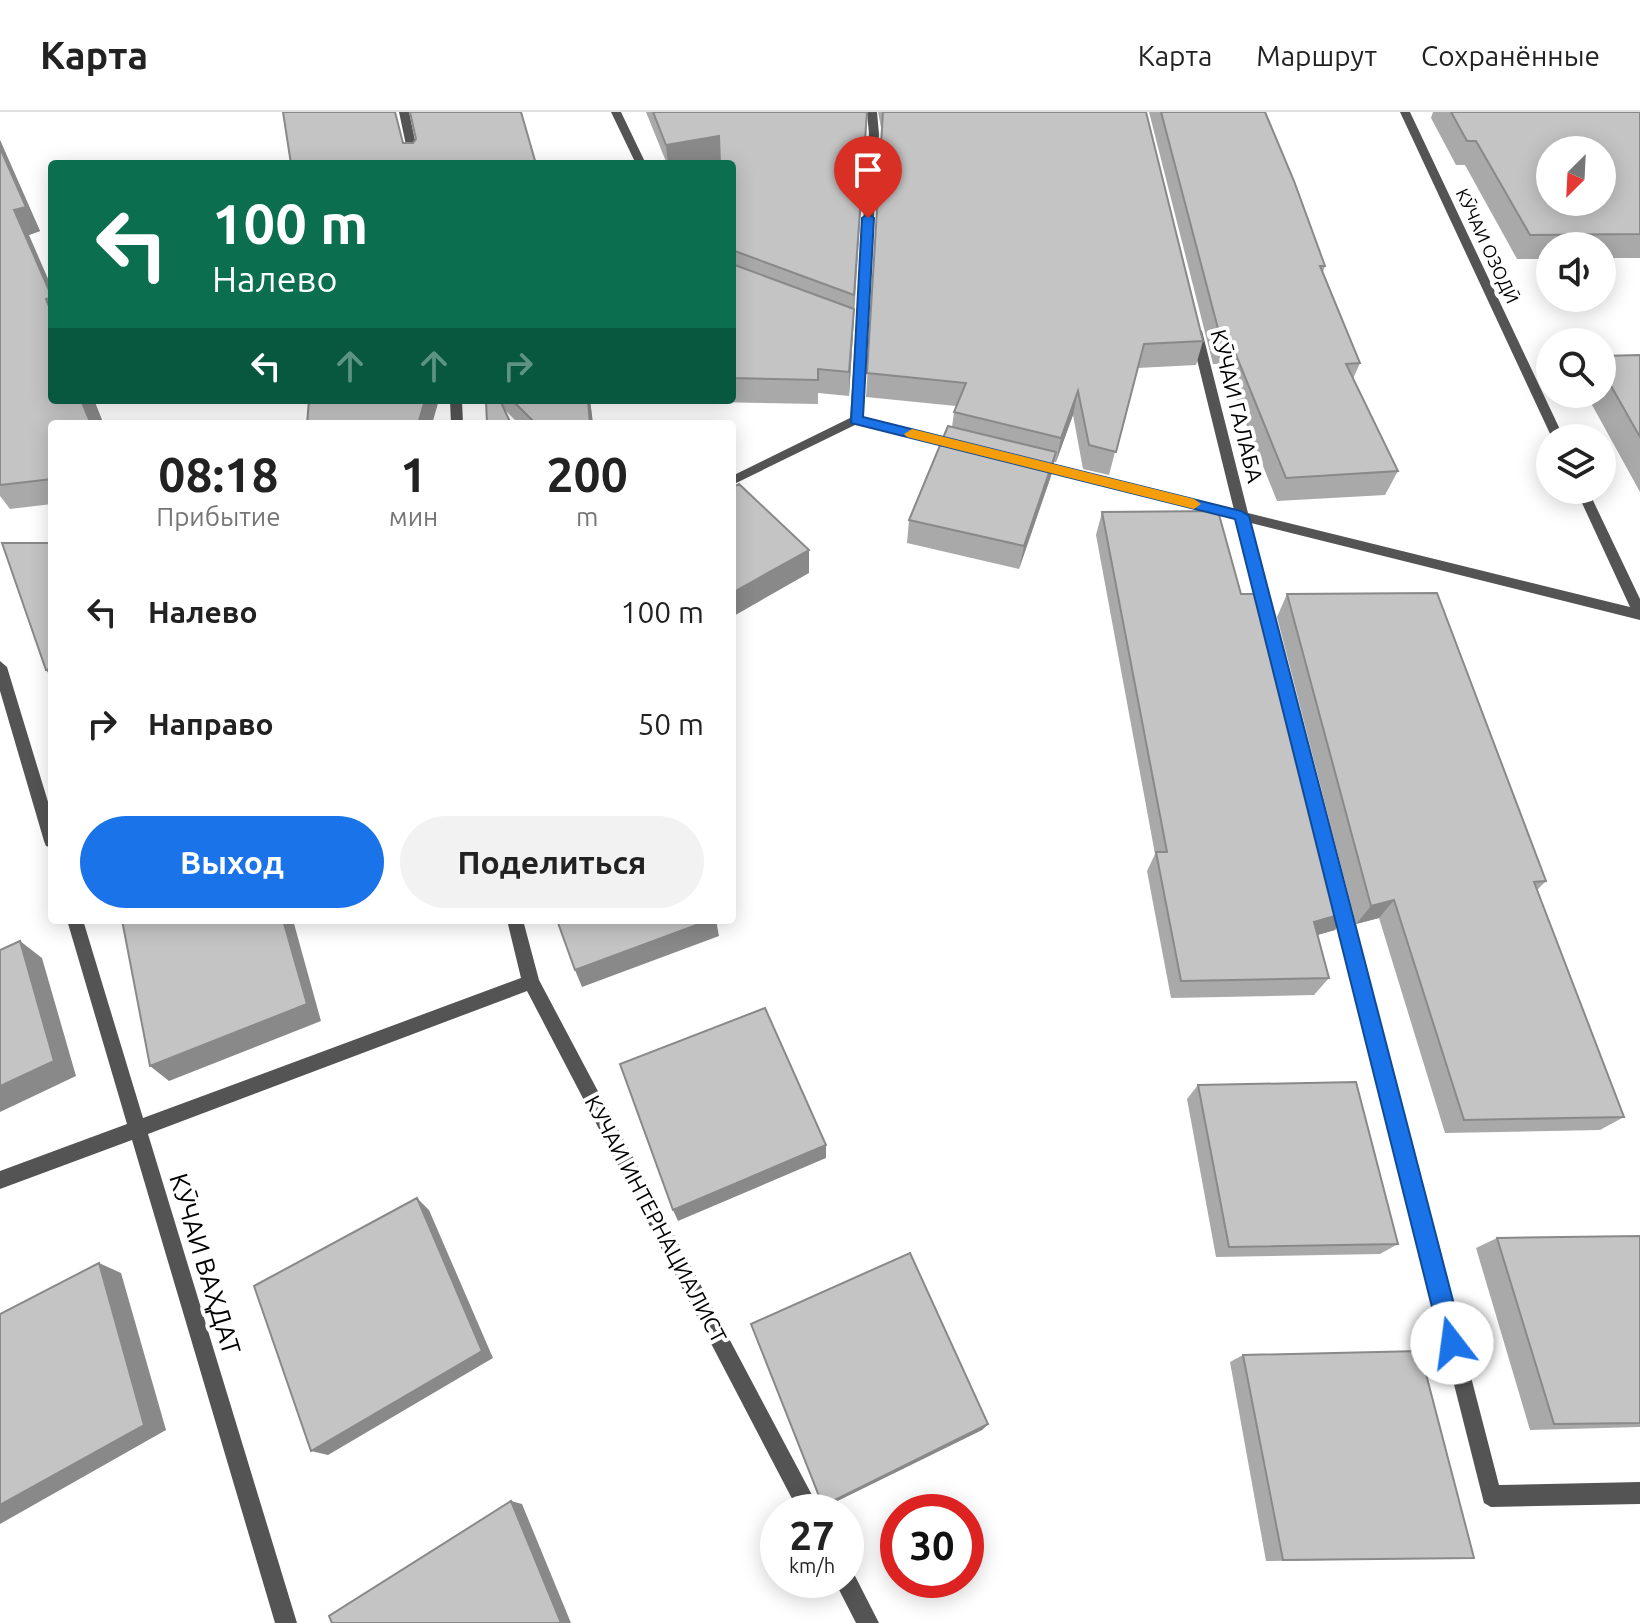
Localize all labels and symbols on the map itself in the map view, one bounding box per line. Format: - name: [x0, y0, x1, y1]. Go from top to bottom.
- pin: [834, 136, 902, 218]
- north arrow: [1536, 136, 1616, 216]
- street label: КӮЧАИ ОЗОДӢ: [1453, 185, 1523, 306]
- street label: КӮЧАИ ГАЛАБА: [1206, 327, 1269, 486]
- street label: КУЧАИ ИНТЕРНАЦИАЛИСТ: [581, 1091, 732, 1347]
- street label: КӮЧАИ ВАҲДАТ: [164, 1170, 247, 1358]
- position arrow: [1410, 1301, 1494, 1385]
- speed limit sign: 30: [880, 1494, 984, 1598]

